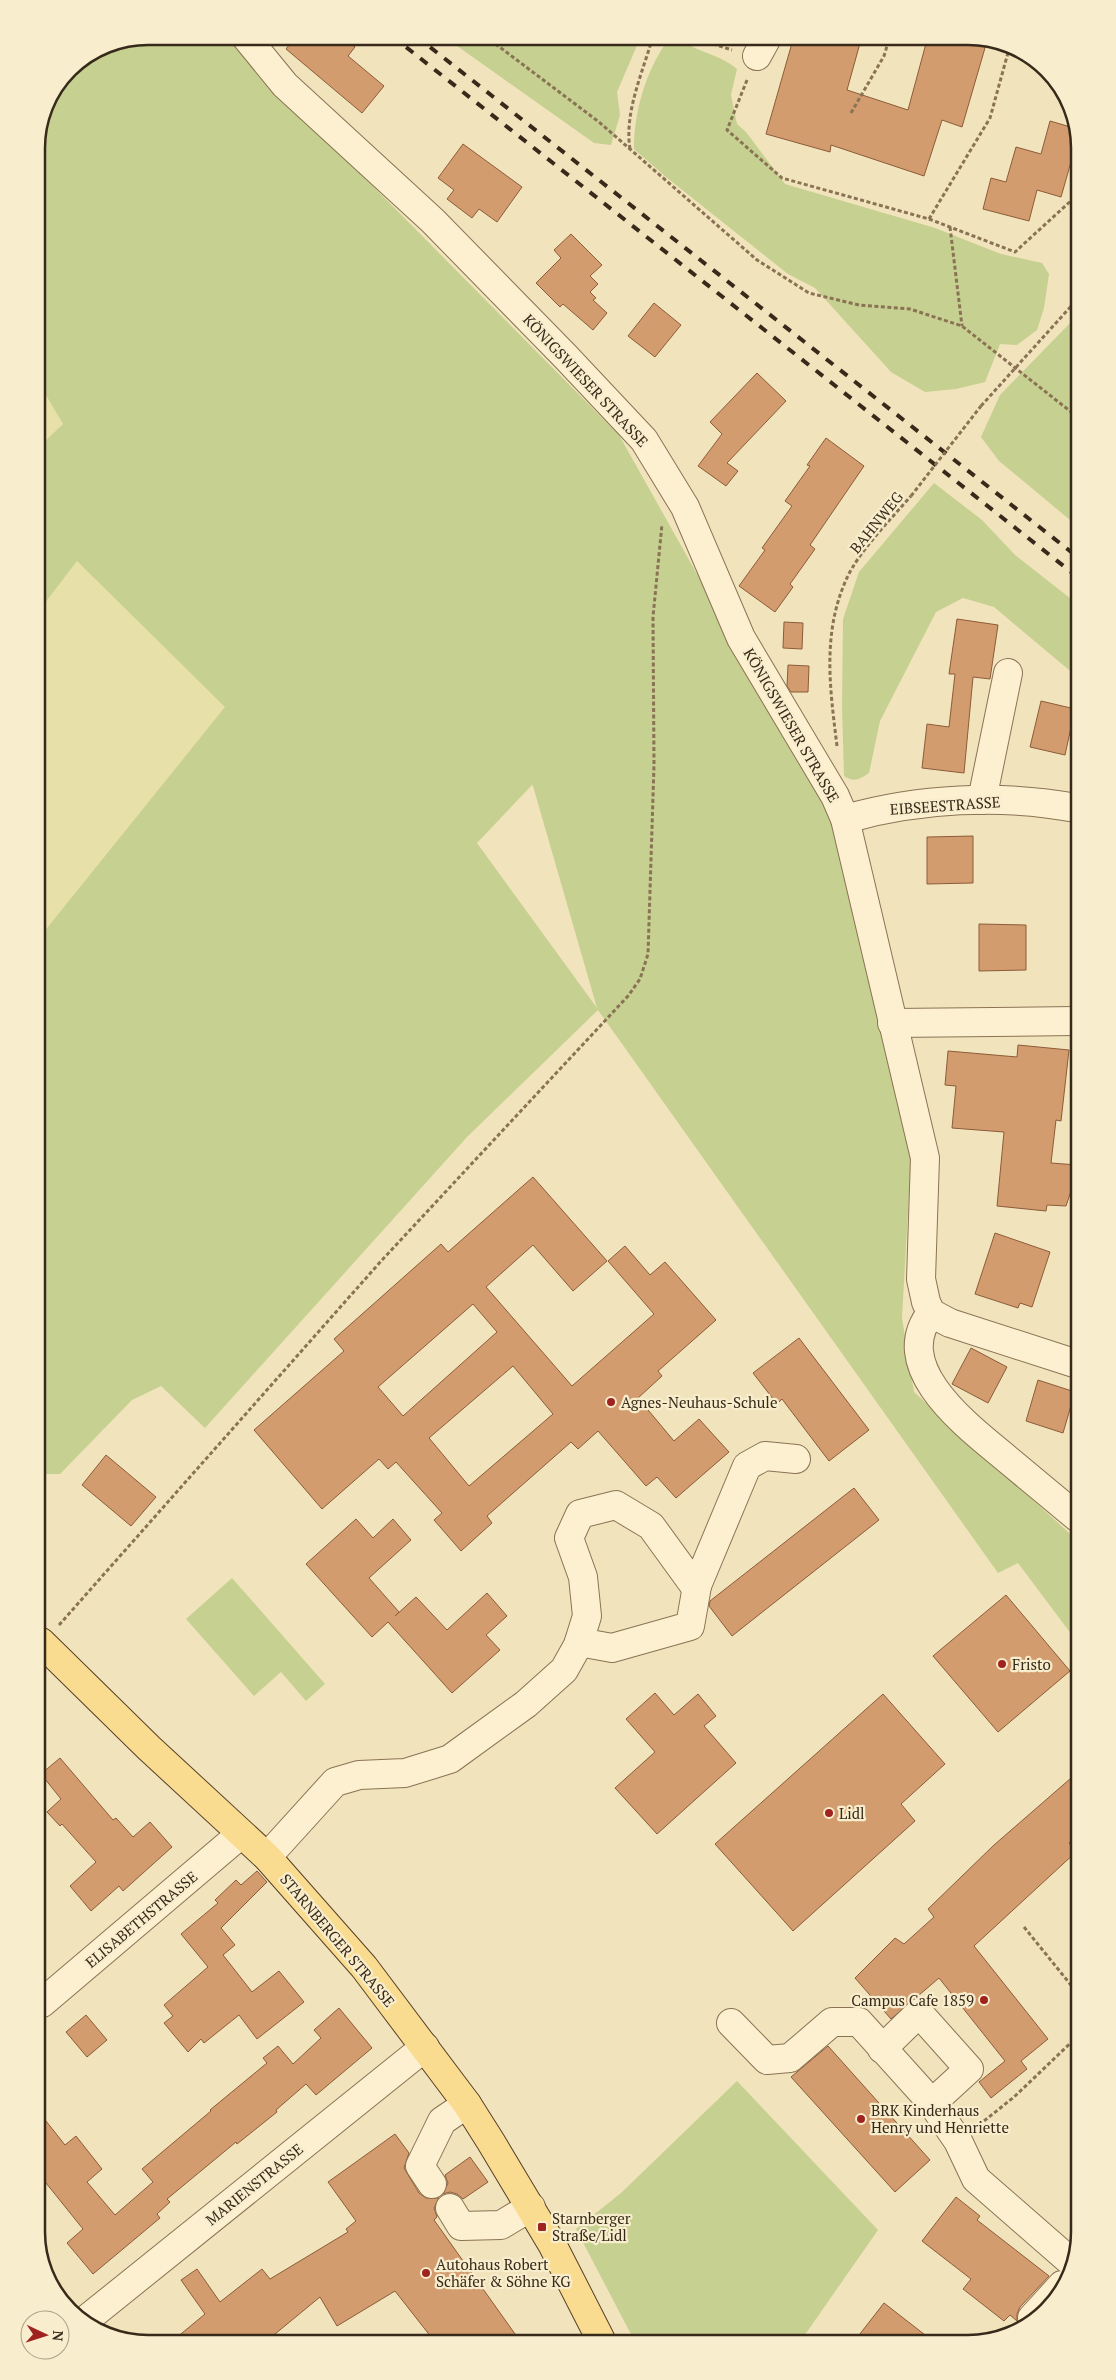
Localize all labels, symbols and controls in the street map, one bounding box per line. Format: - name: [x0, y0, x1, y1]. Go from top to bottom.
- street label: KÖNIGSWIESER STRASSE: [519, 309, 653, 451]
- street label: BAHNWEG: [845, 486, 908, 557]
- street label: KÖNIGSWIESER STRASSE: [740, 644, 844, 806]
- street label: EIBSEESTRASSE: [889, 791, 1001, 819]
- place label: Agnes-Neuhaus-Schule: [621, 1392, 777, 1412]
- marker: Agnes-Neuhaus-Schule: [605, 1396, 617, 1408]
- place label: Fristo: [1012, 1654, 1051, 1674]
- marker: Fristo: [996, 1658, 1008, 1670]
- place label: Lidl: [839, 1803, 865, 1823]
- marker: Lidl: [823, 1807, 835, 1819]
- street label: ELISABETHSTRASSE: [81, 1866, 201, 1972]
- street label: STARNBERGER STRASSE: [276, 1869, 400, 2011]
- place label: Campus Cafe 1859: [851, 1990, 974, 2010]
- marker: Campus Cafe 1859: [978, 1994, 990, 2006]
- place label: BRK Kinderhaus Henry und Henriette: [871, 2100, 1009, 2137]
- marker: BRK Kinderhaus Henry und Henriette: [855, 2113, 867, 2125]
- street label: MARIENSTRASSE: [201, 2139, 307, 2229]
- place label: Starnberger Straße/Lidl: [552, 2208, 631, 2245]
- marker: Starnberger Straße/Lidl: [536, 2221, 548, 2233]
- place label: Autohaus Robert Schäfer & Söhne KG: [436, 2254, 571, 2291]
- marker: Autohaus Robert Schäfer & Söhne KG: [420, 2267, 432, 2279]
- north arrow: [20, 2310, 70, 2360]
- text: N: [49, 2330, 68, 2342]

